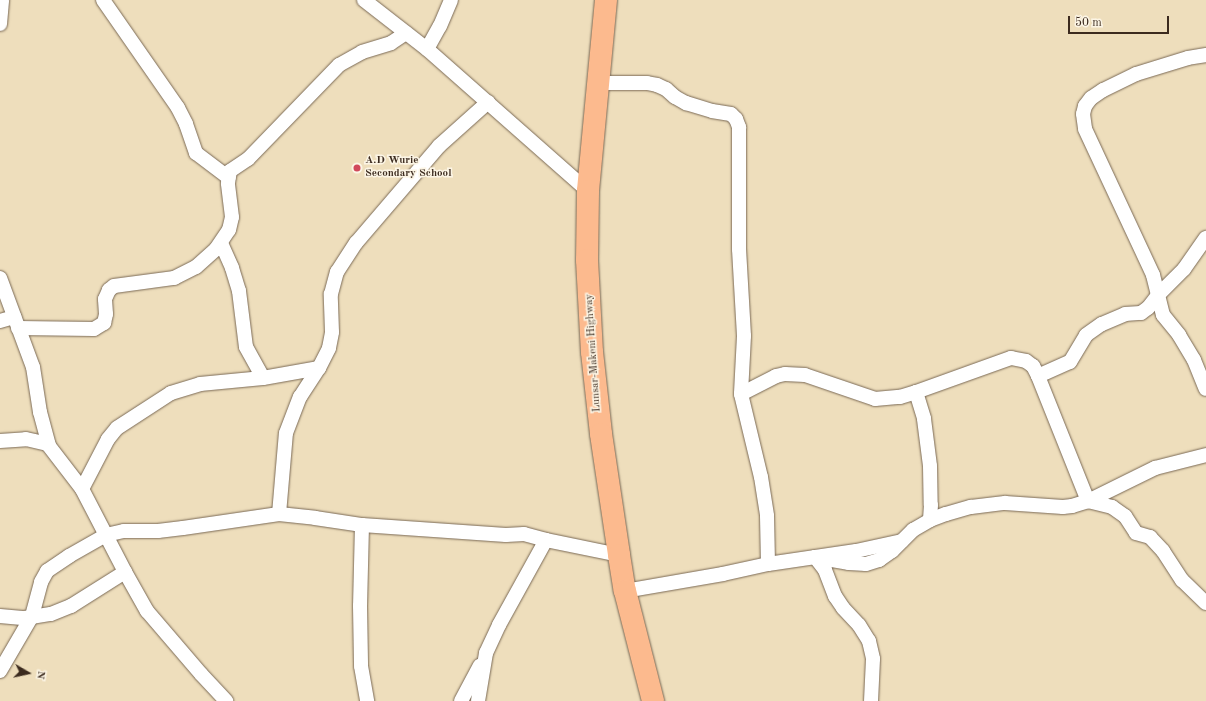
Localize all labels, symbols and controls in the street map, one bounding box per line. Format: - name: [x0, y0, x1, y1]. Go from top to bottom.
- scale bar: [1070, 8, 1171, 34]
- text: 50 m: [1075, 17, 1102, 29]
- place label: A.D Wurie Secondary School: [365, 155, 452, 181]
- marker: A.D Wurie Secondary School: [352, 163, 362, 173]
- street label: Lunsar-Makeni Highway: [583, 294, 605, 412]
- north arrow: [8, 653, 48, 693]
- text: N: [34, 670, 46, 680]

